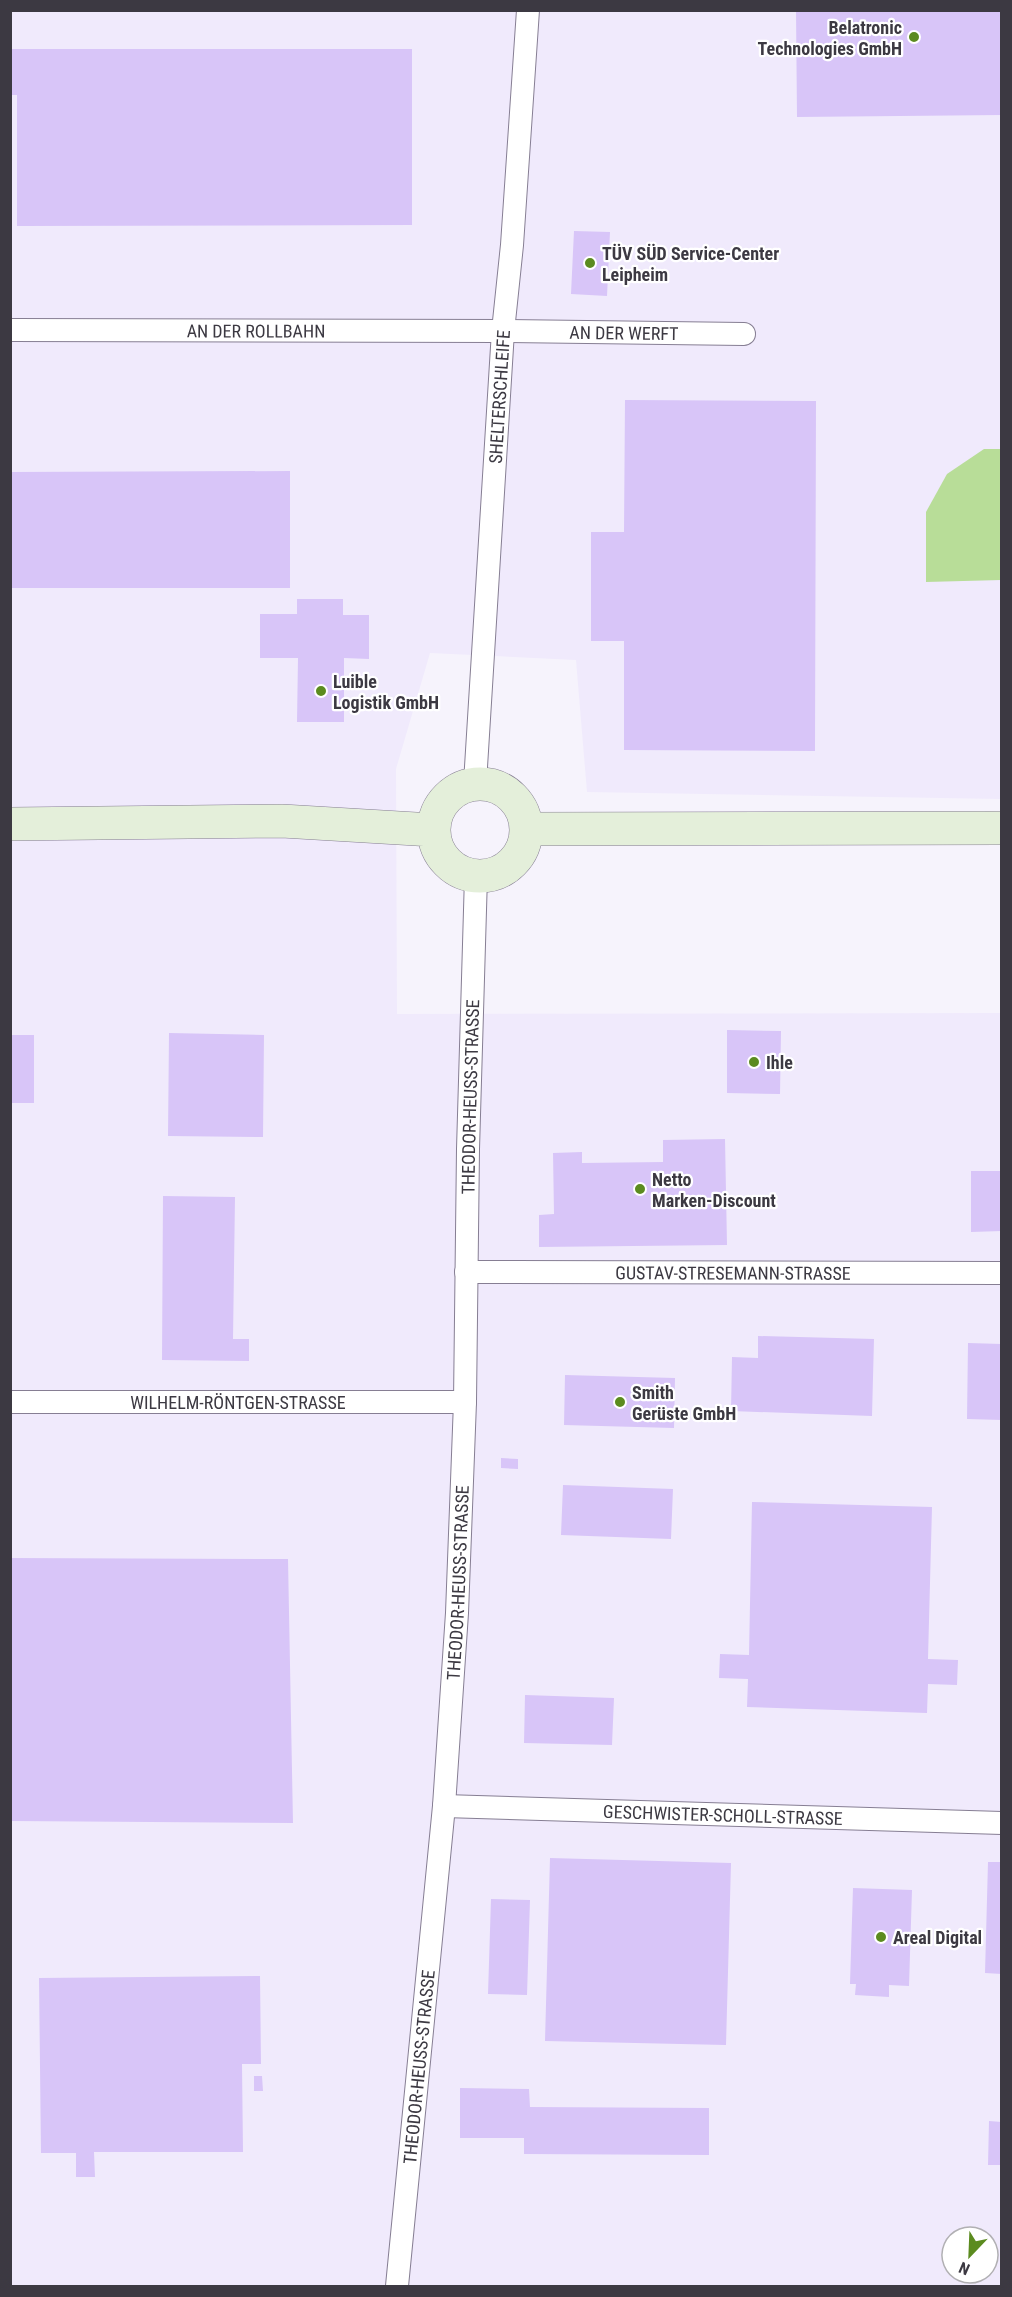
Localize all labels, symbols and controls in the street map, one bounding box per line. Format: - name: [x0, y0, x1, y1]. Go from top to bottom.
- place label: Belatronic Technologies GmbH: [758, 17, 902, 59]
- marker: Belatronic Technologies GmbH: [907, 30, 921, 44]
- place label: TÜV SÜD Service-Center Leipheim: [602, 243, 779, 285]
- marker: TÜV SÜD Service-Center Leipheim: [583, 256, 597, 270]
- street label: AN DER ROLLBAHN: [187, 320, 325, 341]
- street label: AN DER WERFT: [569, 321, 679, 344]
- street label: SHELTERSCHLEIFE: [484, 329, 514, 464]
- place label: Luible Logistik GmbH: [333, 671, 439, 713]
- marker: Luible Logistik GmbH: [314, 684, 328, 698]
- street label: THEODOR-HEUSS-STRASSE: [457, 999, 483, 1195]
- place label: Ihle: [766, 1052, 793, 1073]
- marker: Ihle: [747, 1055, 761, 1069]
- place label: Netto Marken-Discount: [652, 1169, 776, 1211]
- marker: Netto Marken-Discount: [633, 1182, 647, 1196]
- street label: GUSTAV-STRESEMANN-STRASSE: [615, 1262, 851, 1283]
- place label: Smith Gerüste GmbH: [632, 1382, 736, 1424]
- street label: WILHELM-RÖNTGEN-STRASSE: [130, 1392, 346, 1413]
- marker: Smith Gerüste GmbH: [613, 1395, 627, 1409]
- street label: THEODOR-HEUSS-STRASSE: [442, 1485, 472, 1681]
- street label: GESCHWISTER-SCHOLL-STRASSE: [603, 1800, 843, 1829]
- place label: Areal Digital: [893, 1927, 982, 1948]
- marker: Areal Digital: [874, 1930, 888, 1944]
- street label: THEODOR-HEUSS-STRASSE: [398, 1969, 438, 2165]
- north arrow: [940, 2225, 1000, 2285]
- text: N: [956, 2258, 973, 2279]

